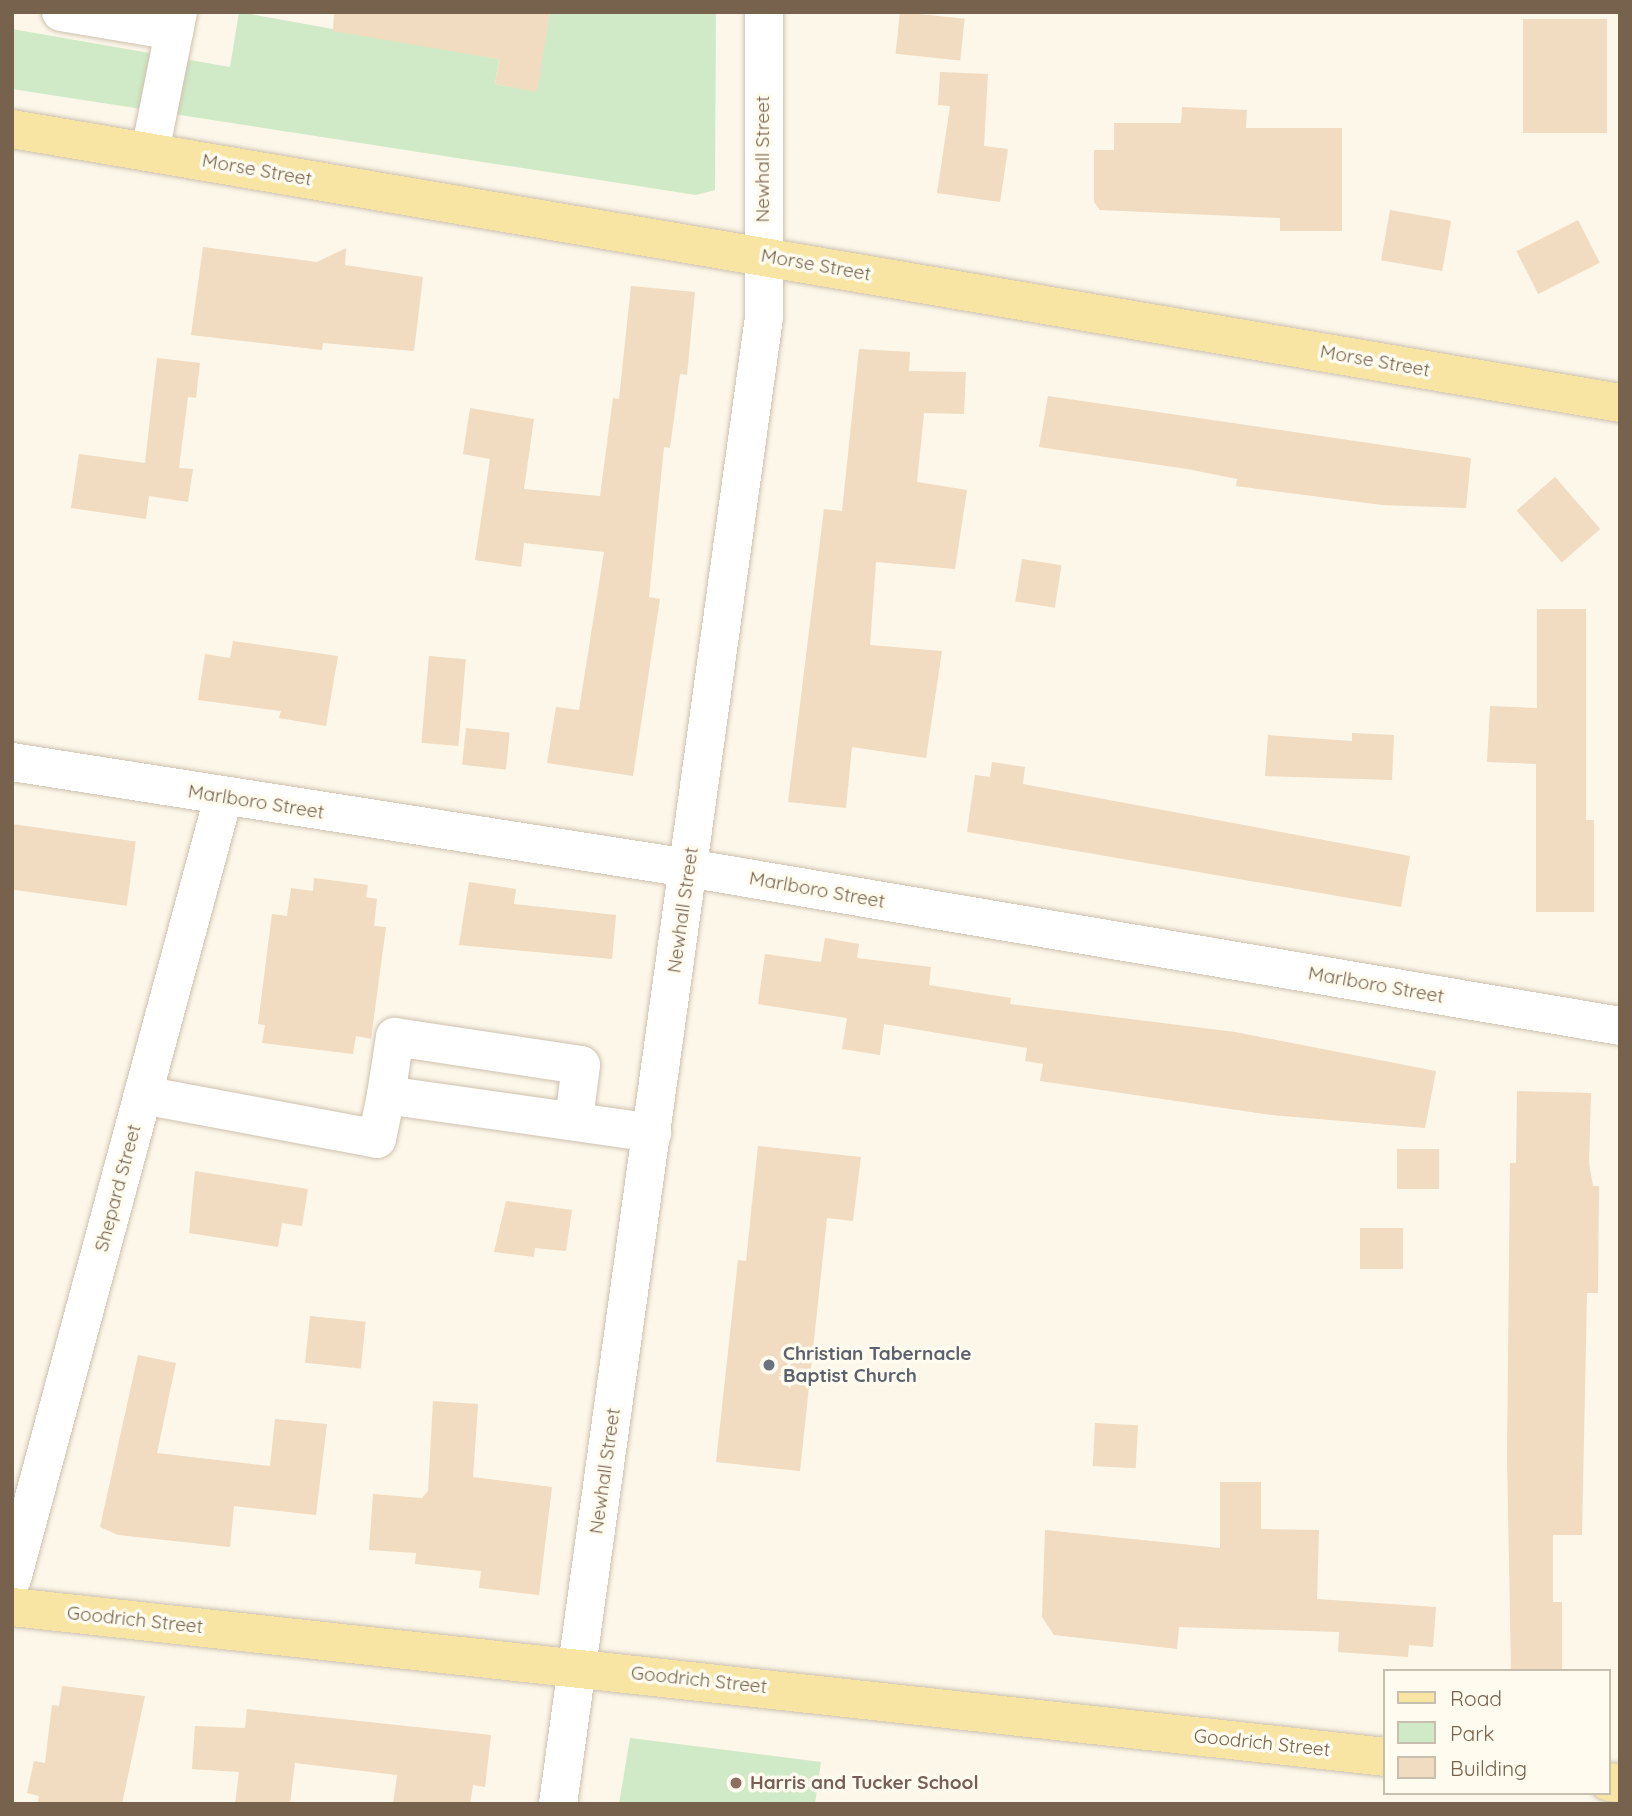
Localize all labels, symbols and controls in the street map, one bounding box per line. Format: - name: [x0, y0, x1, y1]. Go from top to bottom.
- street label: Newhall Street: [752, 95, 774, 223]
- street label: Morse Street: [200, 149, 314, 191]
- street label: Morse Street: [759, 244, 873, 286]
- street label: Morse Street: [1318, 340, 1432, 382]
- street label: Marlboro Street: [186, 780, 326, 824]
- street label: Newhall Street: [663, 846, 703, 974]
- street label: Marlboro Street: [747, 867, 887, 913]
- street label: Marlboro Street: [1306, 962, 1446, 1008]
- street label: Shepard Street: [90, 1122, 146, 1254]
- place label: Christian Tabernacle Baptist Church: [783, 1343, 971, 1387]
- marker: Christian Tabernacle Baptist Church: [761, 1357, 777, 1373]
- street label: Newhall Street: [585, 1407, 625, 1535]
- street label: Goodrich Street: [66, 1602, 204, 1638]
- street label: Goodrich Street: [630, 1662, 768, 1698]
- legend: [1384, 1669, 1611, 1795]
- text: Road: [1450, 1685, 1502, 1711]
- text: Park: [1450, 1720, 1494, 1746]
- street label: Goodrich Street: [1193, 1725, 1331, 1761]
- text: Building: [1450, 1755, 1527, 1781]
- place label: Harris and Tucker School: [750, 1772, 979, 1794]
- marker: Harris and Tucker School: [728, 1775, 744, 1791]

